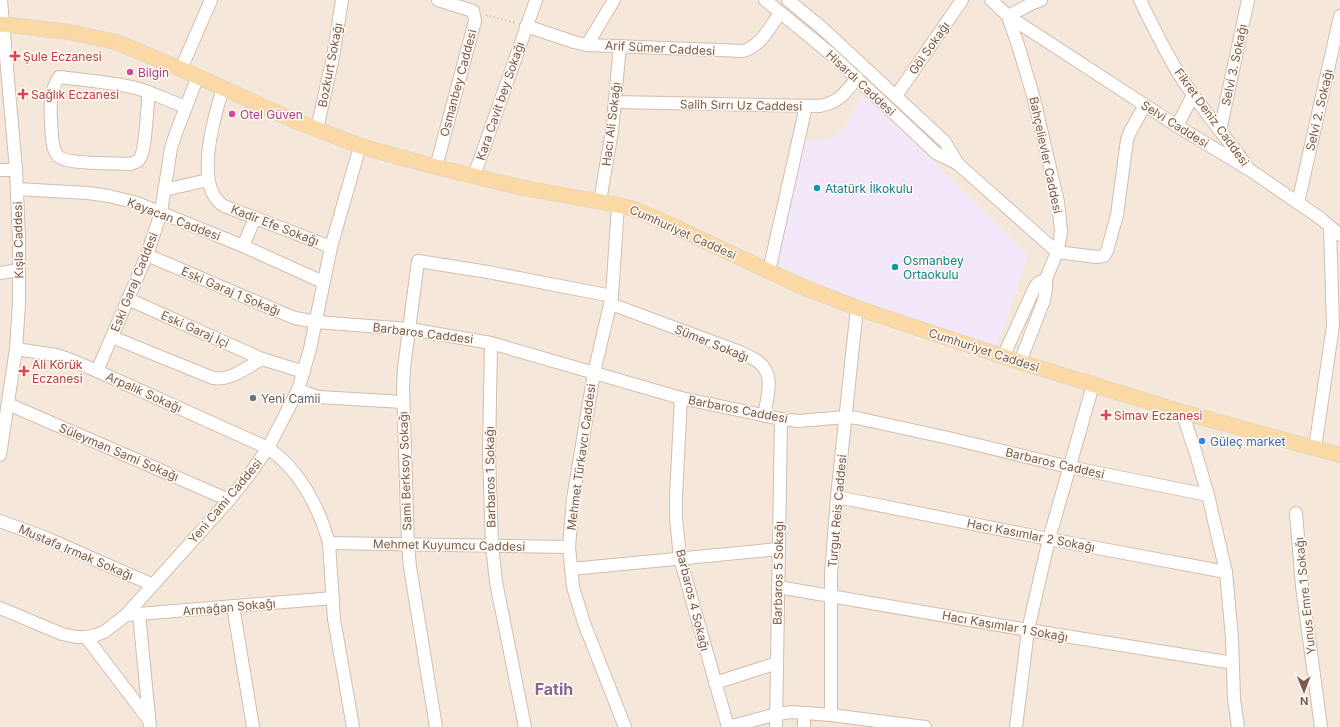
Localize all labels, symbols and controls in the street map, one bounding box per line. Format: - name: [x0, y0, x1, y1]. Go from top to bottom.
- street label: Göl Sokağı: [905, 19, 953, 77]
- street label: Bozkurt Sokağı: [314, 22, 346, 108]
- street label: Selvi 3. Sokağı: [1218, 23, 1250, 107]
- street label: Osmanbey Caddesi: [436, 28, 480, 138]
- street label: Arif Sümer Caddesi: [605, 38, 716, 58]
- street label: Kara Cavit bey Sokağı: [473, 40, 527, 162]
- street label: Hisardı Caddesi: [823, 47, 899, 119]
- place label: Şule Eczanesi: [23, 49, 102, 64]
- marker: Şule Eczanesi: [10, 51, 20, 61]
- place label: Bilgin: [138, 65, 169, 80]
- street label: Fikret Deniz Caddesi: [1171, 65, 1253, 169]
- marker: Bilgin: [125, 67, 135, 77]
- street label: Selvi 2. Sokağı: [1302, 68, 1336, 152]
- street label: Hacı Ali Sokağı: [598, 81, 624, 167]
- place label: Sağlık Eczanesi: [31, 87, 119, 102]
- marker: Sağlık Eczanesi: [18, 89, 28, 99]
- street label: Bahçelievler Caddesi: [1026, 95, 1066, 215]
- street label: Salih Sırrı Uz Caddesi: [680, 96, 802, 114]
- street label: Selvi Caddesi: [1138, 97, 1212, 151]
- place label: Otel Güven: [240, 107, 303, 122]
- marker: Otel Güven: [227, 109, 237, 119]
- place label: Atatürk İlkokulu: [825, 181, 913, 196]
- marker: Atatürk İlkokulu: [812, 183, 822, 193]
- street label: Kayacan Caddesi: [125, 194, 223, 244]
- street label: Kışla Caddesi: [10, 201, 26, 279]
- street label: Kadir Efe Sokağı: [229, 201, 321, 249]
- street label: Cumhuriyet Caddesi: [627, 202, 739, 262]
- street label: Eski Garaj Caddesi: [107, 230, 161, 334]
- place label: Osmanbey Ortaokulu: [903, 253, 964, 282]
- marker: Osmanbey Ortaokulu: [890, 262, 900, 272]
- street label: Eski Garaj 1 Sokağı: [179, 263, 283, 319]
- street label: Eski Garaj İçi: [159, 307, 231, 351]
- street label: Barbaros Caddesi: [372, 319, 474, 347]
- street label: Sümer Sokağı: [673, 321, 751, 365]
- street label: Cumhuriyet Caddesi: [927, 325, 1041, 375]
- place label: Ali Körük Eczanesi: [32, 357, 83, 386]
- marker: Ali Körük Eczanesi: [19, 366, 29, 376]
- street label: Arpalık Sokağı: [104, 369, 184, 415]
- street label: Mehmet Türkavcı Caddesi: [563, 383, 599, 531]
- place label: Yeni Camii: [261, 391, 321, 406]
- street label: Barbaros Caddesi: [687, 392, 789, 426]
- marker: Yeni Camii: [248, 393, 258, 403]
- place label: Simav Eczanesi: [1114, 408, 1202, 423]
- marker: Simav Eczanesi: [1101, 410, 1111, 420]
- street label: Sami Berksoy Sokağı: [395, 411, 415, 531]
- street label: Süleyman Sami Sokağı: [57, 420, 181, 484]
- street label: Barbaros 1 Sokağı: [482, 426, 498, 528]
- place label: Güleç market: [1210, 434, 1285, 449]
- marker: Güleç market: [1197, 436, 1207, 446]
- street label: Barbaros Caddesi: [1004, 444, 1106, 482]
- street label: Turgut Reis Caddesi: [825, 454, 849, 568]
- street label: Yeni Cami Caddesi: [185, 455, 265, 547]
- street label: Hacı Kasımlar 2 Sokağı: [966, 515, 1096, 555]
- street label: Mustafa Irmak Sokağı: [16, 521, 136, 583]
- street label: Barbaros 5 Sokağı: [770, 521, 786, 625]
- street label: Mehmet Kuyumcu Caddesi: [373, 536, 526, 554]
- street label: Yunus Emre 1 Sokağı: [1291, 537, 1319, 655]
- street label: Barbaros 4 Sokağı: [673, 548, 713, 652]
- street label: Armağan Sokağı: [182, 595, 276, 619]
- street label: Hacı Kasımlar 1 Sokağı: [941, 608, 1069, 644]
- north arrow: [1284, 671, 1324, 711]
- district label: Fatih: [535, 679, 573, 699]
- text: N: [1300, 694, 1308, 708]

